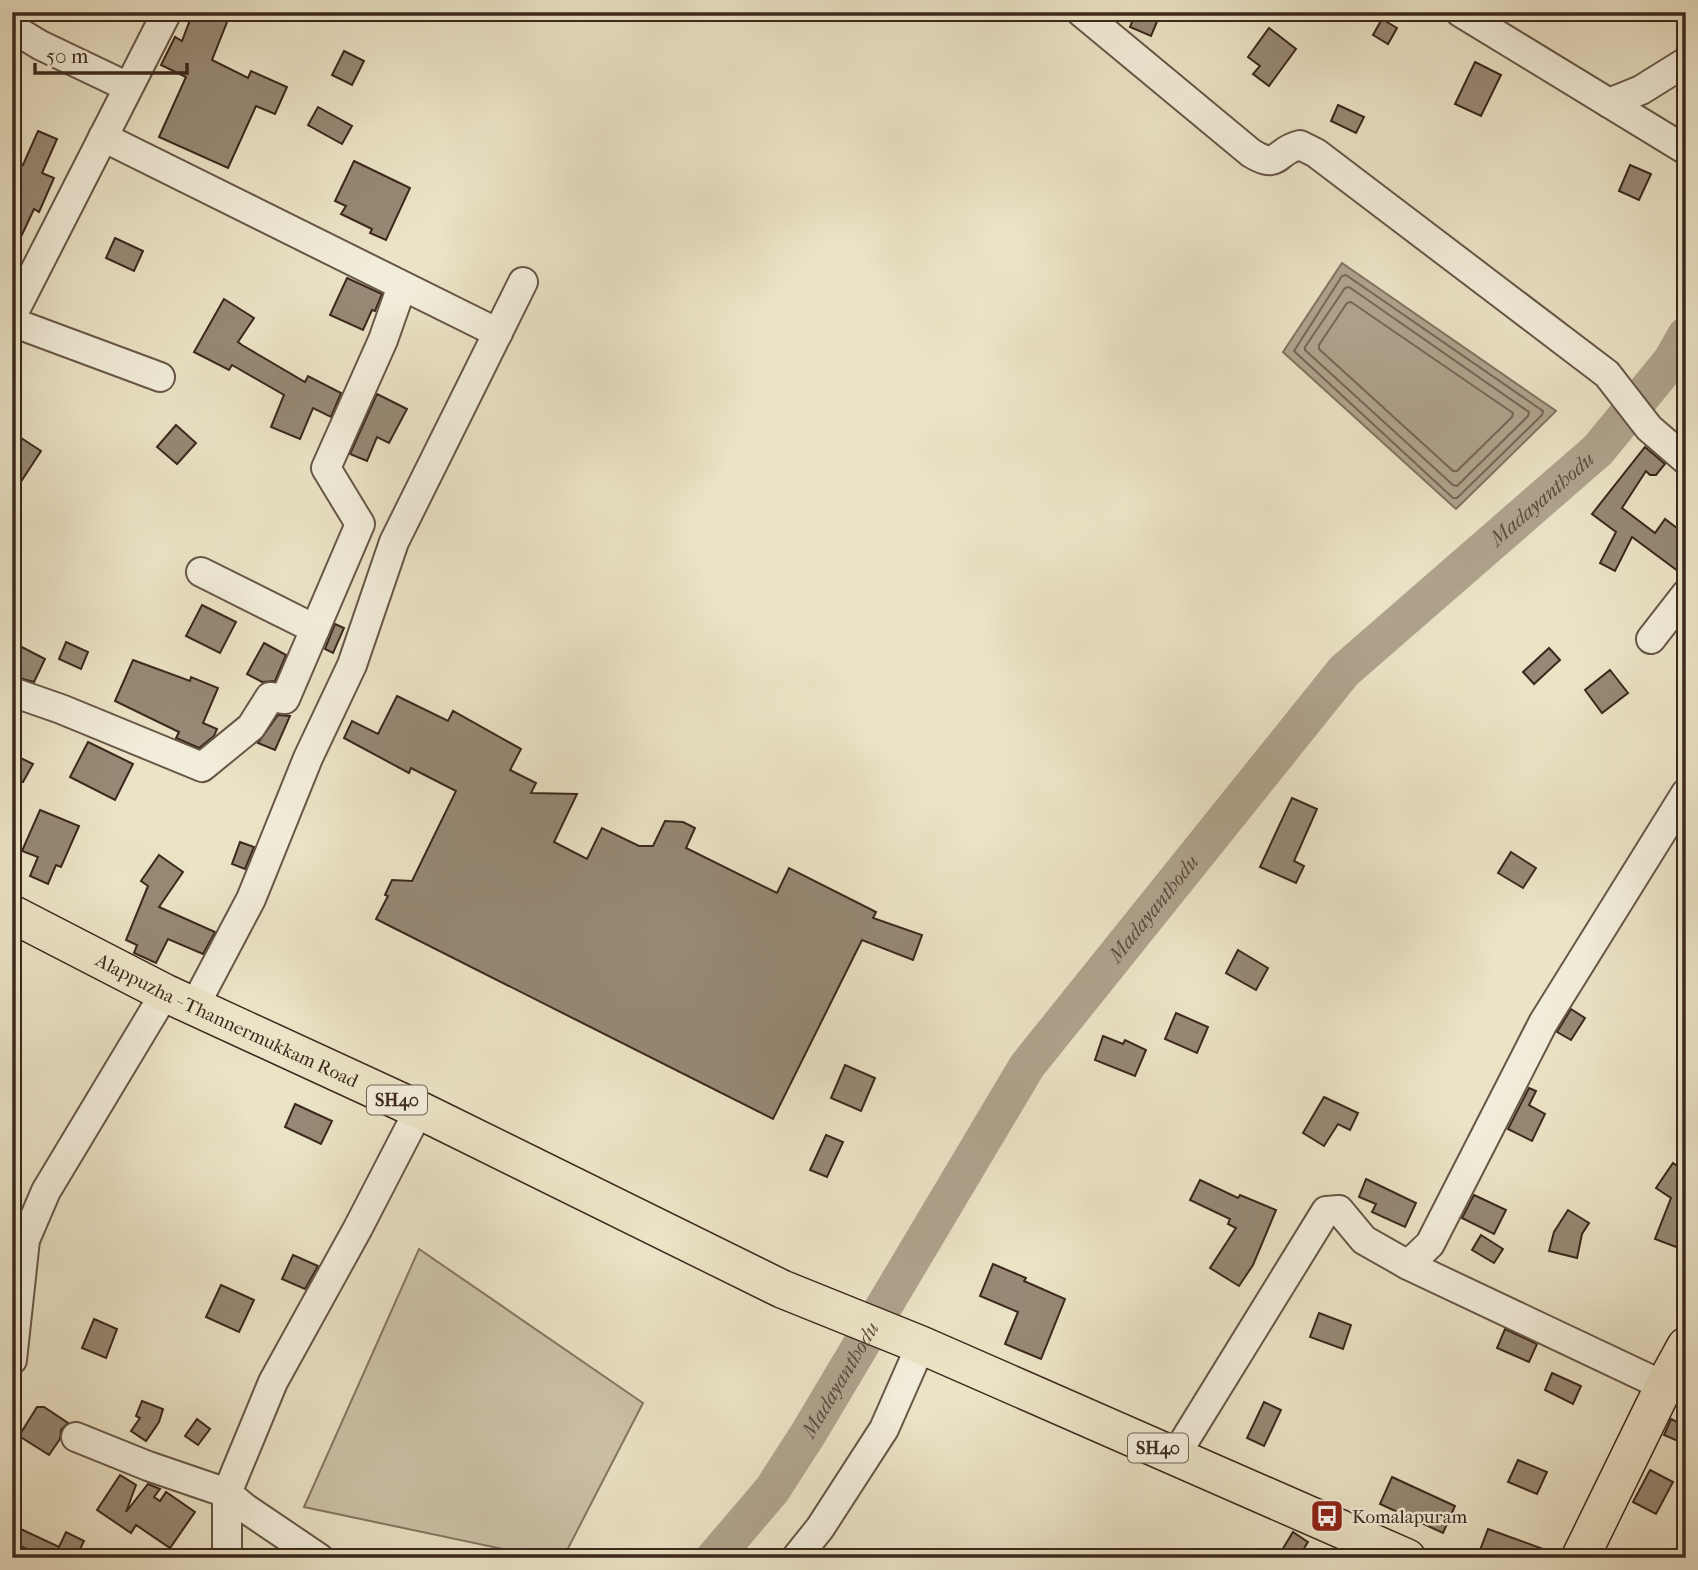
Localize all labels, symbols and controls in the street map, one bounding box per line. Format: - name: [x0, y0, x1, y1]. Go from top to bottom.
- scale bar: [35, 32, 187, 76]
- text: 50 m: [46, 44, 89, 68]
- water label: Madayanthodu: [1483, 447, 1599, 552]
- water label: Madayanthodu: [1102, 850, 1204, 969]
- street label: Alappuzha - Thannermukkam Road: [91, 949, 362, 1093]
- road number: SH40: [367, 1086, 427, 1114]
- water label: Madayanthodu: [796, 1318, 884, 1444]
- road number: SH40: [1128, 1434, 1188, 1462]
- bus stop icon: Komalapuram: [1308, 1497, 1346, 1535]
- place label: Komalapuram: [1352, 1506, 1467, 1528]

